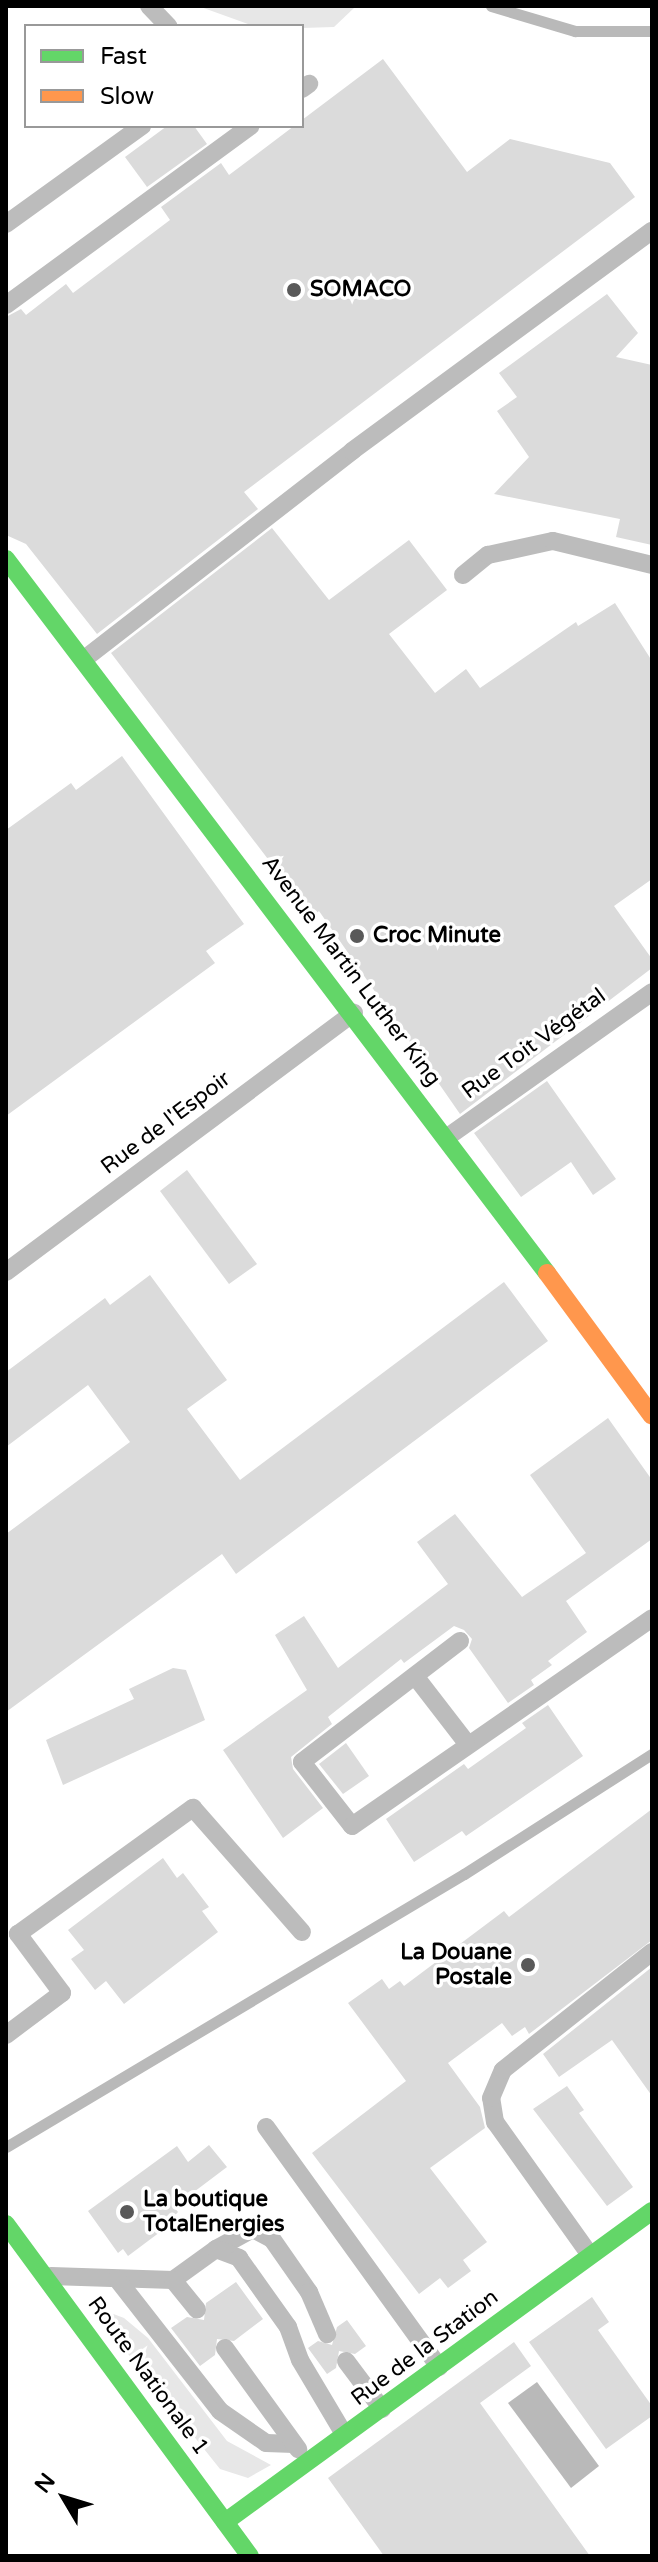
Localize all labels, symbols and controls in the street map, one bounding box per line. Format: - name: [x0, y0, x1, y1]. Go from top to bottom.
- legend: [24, 24, 304, 128]
- text: Fast: [100, 42, 147, 71]
- text: Slow: [100, 82, 154, 111]
- place label: SOMACO: [310, 277, 411, 303]
- marker: SOMACO: [285, 281, 303, 299]
- street label: Avenue Martin Luther King: [256, 851, 446, 1091]
- place label: Croc Minute: [373, 923, 501, 949]
- marker: Croc Minute: [348, 927, 366, 945]
- street label: Rue Toit Végétal: [457, 983, 611, 1105]
- street label: Rue de l'Espoir: [96, 1066, 236, 1180]
- place label: La Douane Postale: [400, 1939, 512, 1990]
- marker: La Douane Postale: [519, 1956, 537, 1974]
- place label: La boutique TotalEnergies: [143, 2186, 285, 2238]
- marker: La boutique TotalEnergies: [118, 2203, 136, 2221]
- street label: Rue de la Station: [346, 2284, 504, 2412]
- street label: Route Nationale 1: [82, 2292, 214, 2460]
- north arrow: [24, 2458, 104, 2538]
- text: N: [29, 2468, 61, 2498]

